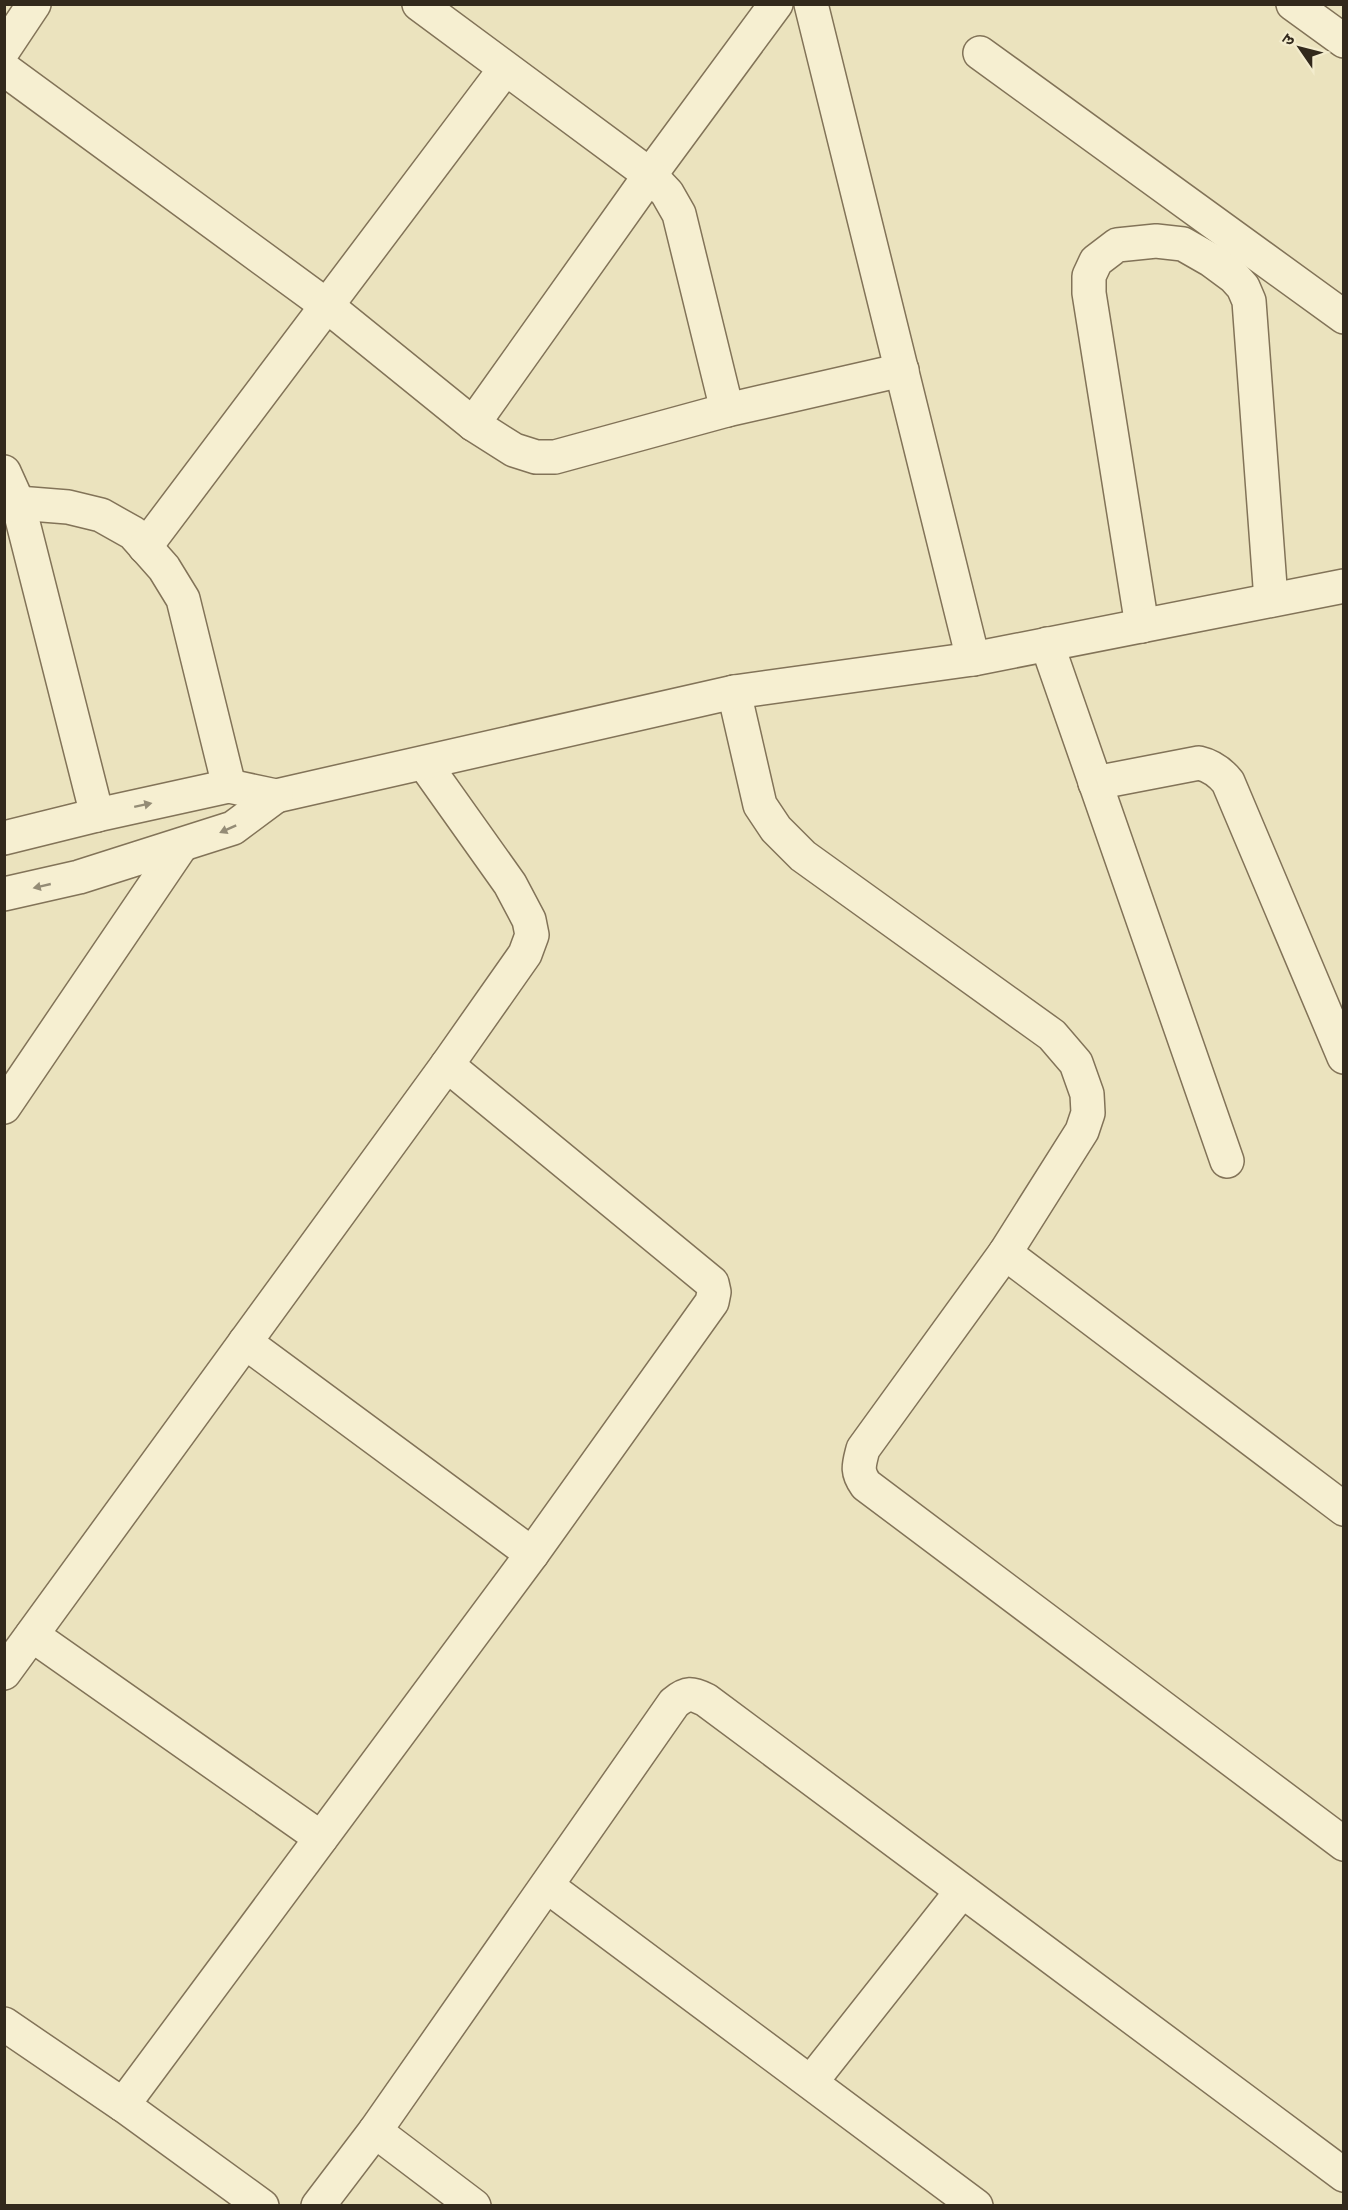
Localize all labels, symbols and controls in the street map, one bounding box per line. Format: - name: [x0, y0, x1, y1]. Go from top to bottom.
- north arrow: [1270, 18, 1330, 78]
- text: उ: [1278, 30, 1298, 48]
- one-way arrow: [134, 800, 153, 809]
- one-way arrow: [219, 824, 237, 834]
- one-way arrow: [33, 881, 51, 891]

